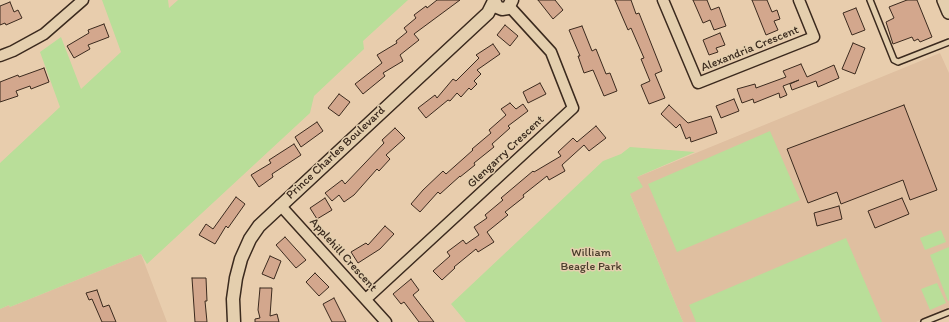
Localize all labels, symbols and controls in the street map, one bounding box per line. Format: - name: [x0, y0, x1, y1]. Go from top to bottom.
- street label: Alexandria Crescent: [699, 23, 801, 75]
- street label: Prince Charles Boulevard: [284, 103, 388, 203]
- street label: Glengarry Crescent: [465, 113, 547, 191]
- street label: Applehill Crescent: [306, 215, 380, 295]
- park label: William Beagle Park: [560, 246, 622, 274]

